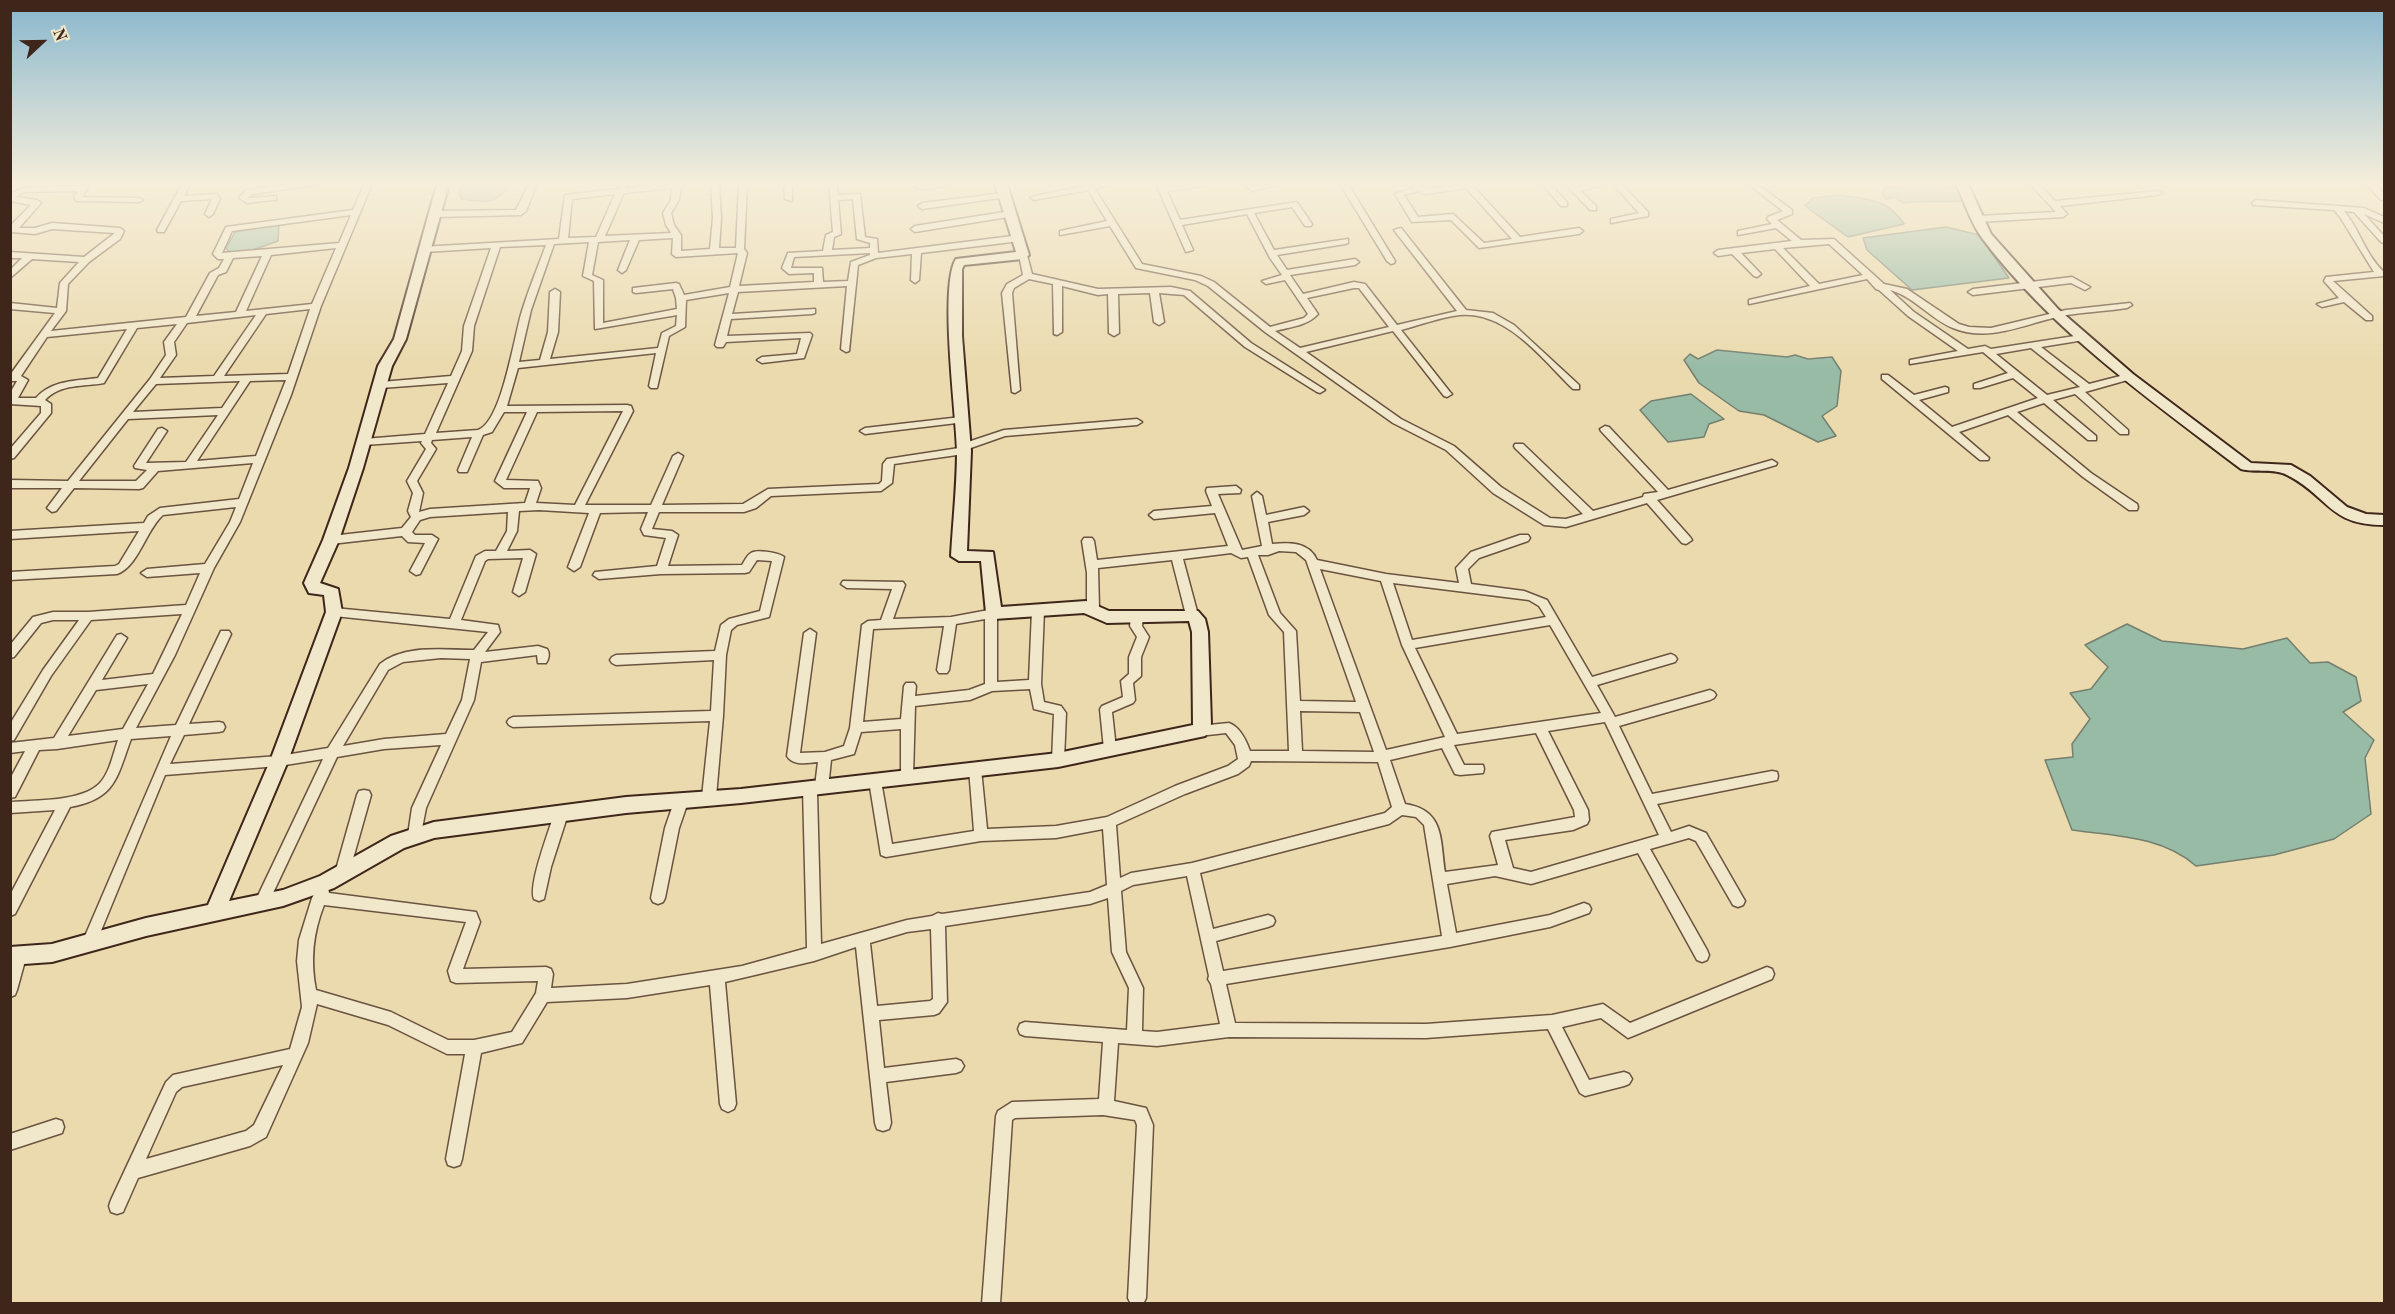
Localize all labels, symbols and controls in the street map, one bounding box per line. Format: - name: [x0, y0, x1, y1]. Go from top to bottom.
- north arrow: [12, 12, 72, 72]
- text: N: [49, 27, 68, 44]

